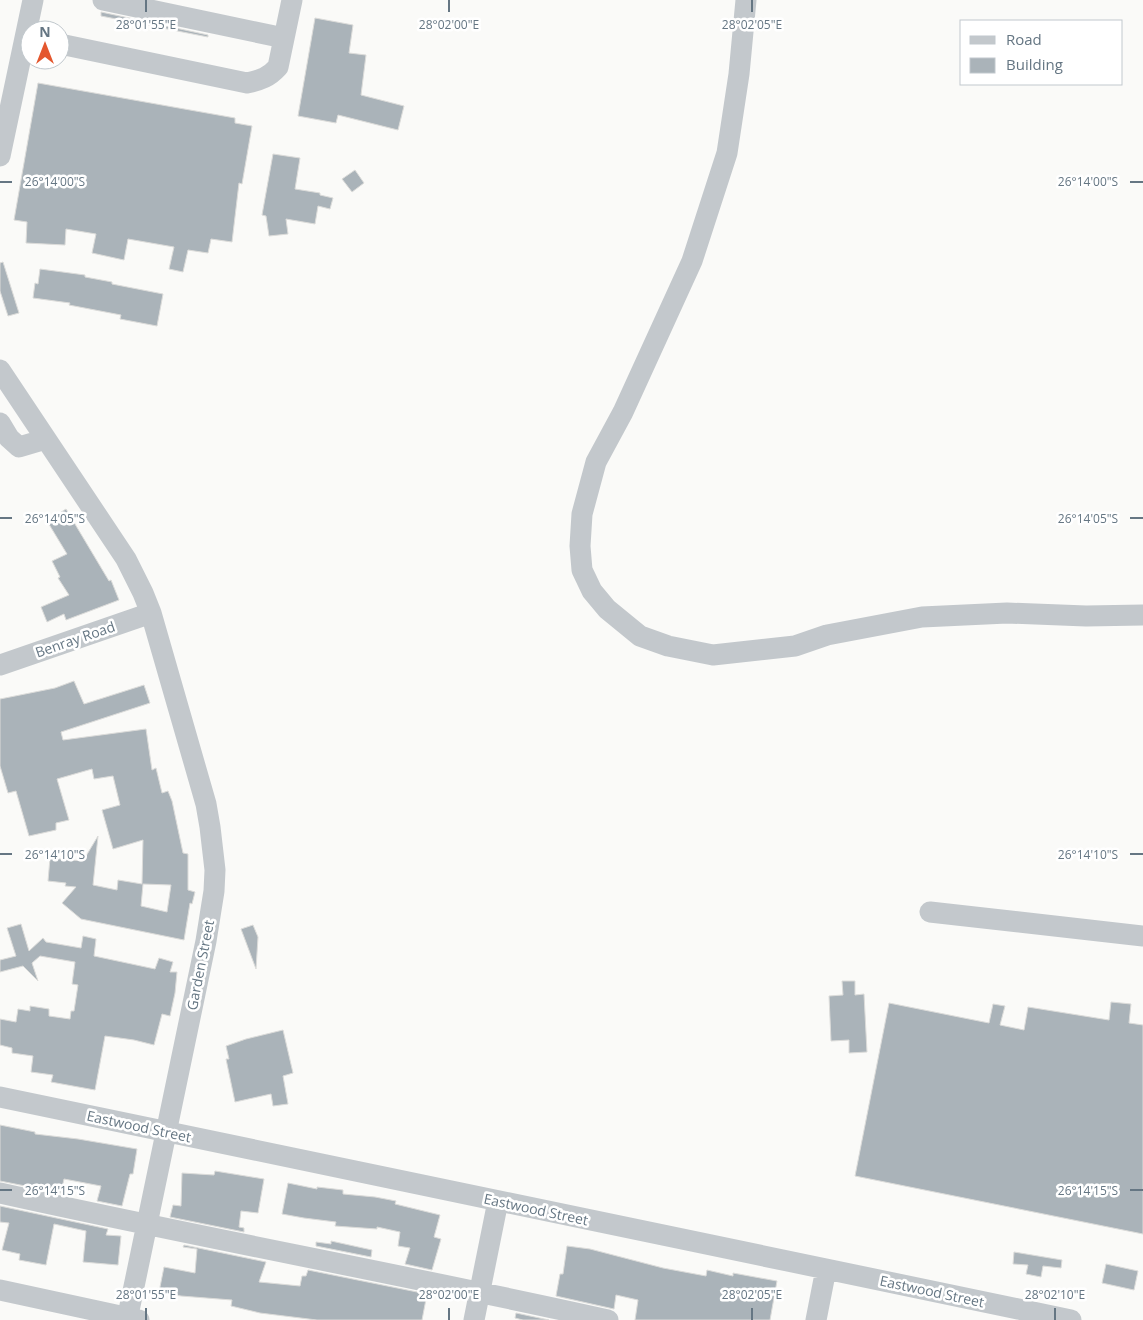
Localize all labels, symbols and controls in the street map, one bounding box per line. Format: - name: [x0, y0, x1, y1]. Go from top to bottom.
- text: 28°01'55"E: [116, 16, 176, 33]
- text: 28°02'00"E: [419, 16, 479, 33]
- text: 28°02'05"E: [722, 16, 782, 33]
- north arrow: [20, 20, 70, 70]
- legend: [960, 20, 1123, 85]
- text: N: [39, 22, 51, 41]
- text: Road: [1006, 29, 1042, 49]
- text: Building: [1006, 54, 1063, 74]
- text: 26°14'00"S: [25, 173, 85, 190]
- text: 26°14'00"S: [1058, 173, 1118, 190]
- text: 26°14'05"S: [25, 510, 85, 527]
- text: 26°14'05"S: [1058, 510, 1118, 527]
- street label: Benray Road: [33, 616, 117, 662]
- text: 26°14'10"S: [25, 846, 85, 863]
- text: 26°14'10"S: [1058, 846, 1118, 863]
- street label: Garden Street: [182, 918, 218, 1012]
- street label: Eastwood Street: [85, 1106, 193, 1146]
- text: 26°14'15"S: [25, 1182, 85, 1199]
- text: 26°14'15"S: [1058, 1182, 1118, 1199]
- street label: Eastwood Street: [482, 1189, 590, 1229]
- street label: Eastwood Street: [878, 1271, 986, 1311]
- text: 28°01'55"E: [116, 1286, 176, 1303]
- text: 28°02'00"E: [419, 1286, 479, 1303]
- text: 28°02'05"E: [722, 1286, 782, 1303]
- text: 28°02'10"E: [1025, 1286, 1085, 1303]

